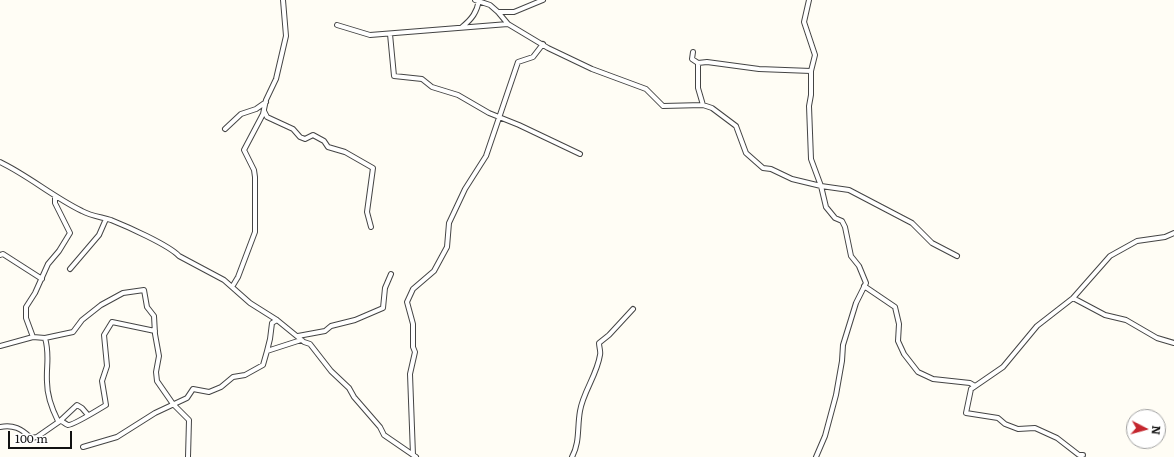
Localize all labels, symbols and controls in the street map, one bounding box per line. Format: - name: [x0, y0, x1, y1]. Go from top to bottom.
- north arrow: [1126, 409, 1166, 449]
- scale bar: [10, 423, 74, 449]
- text: N: [1149, 425, 1165, 436]
- text: 100 m: [15, 429, 48, 447]

